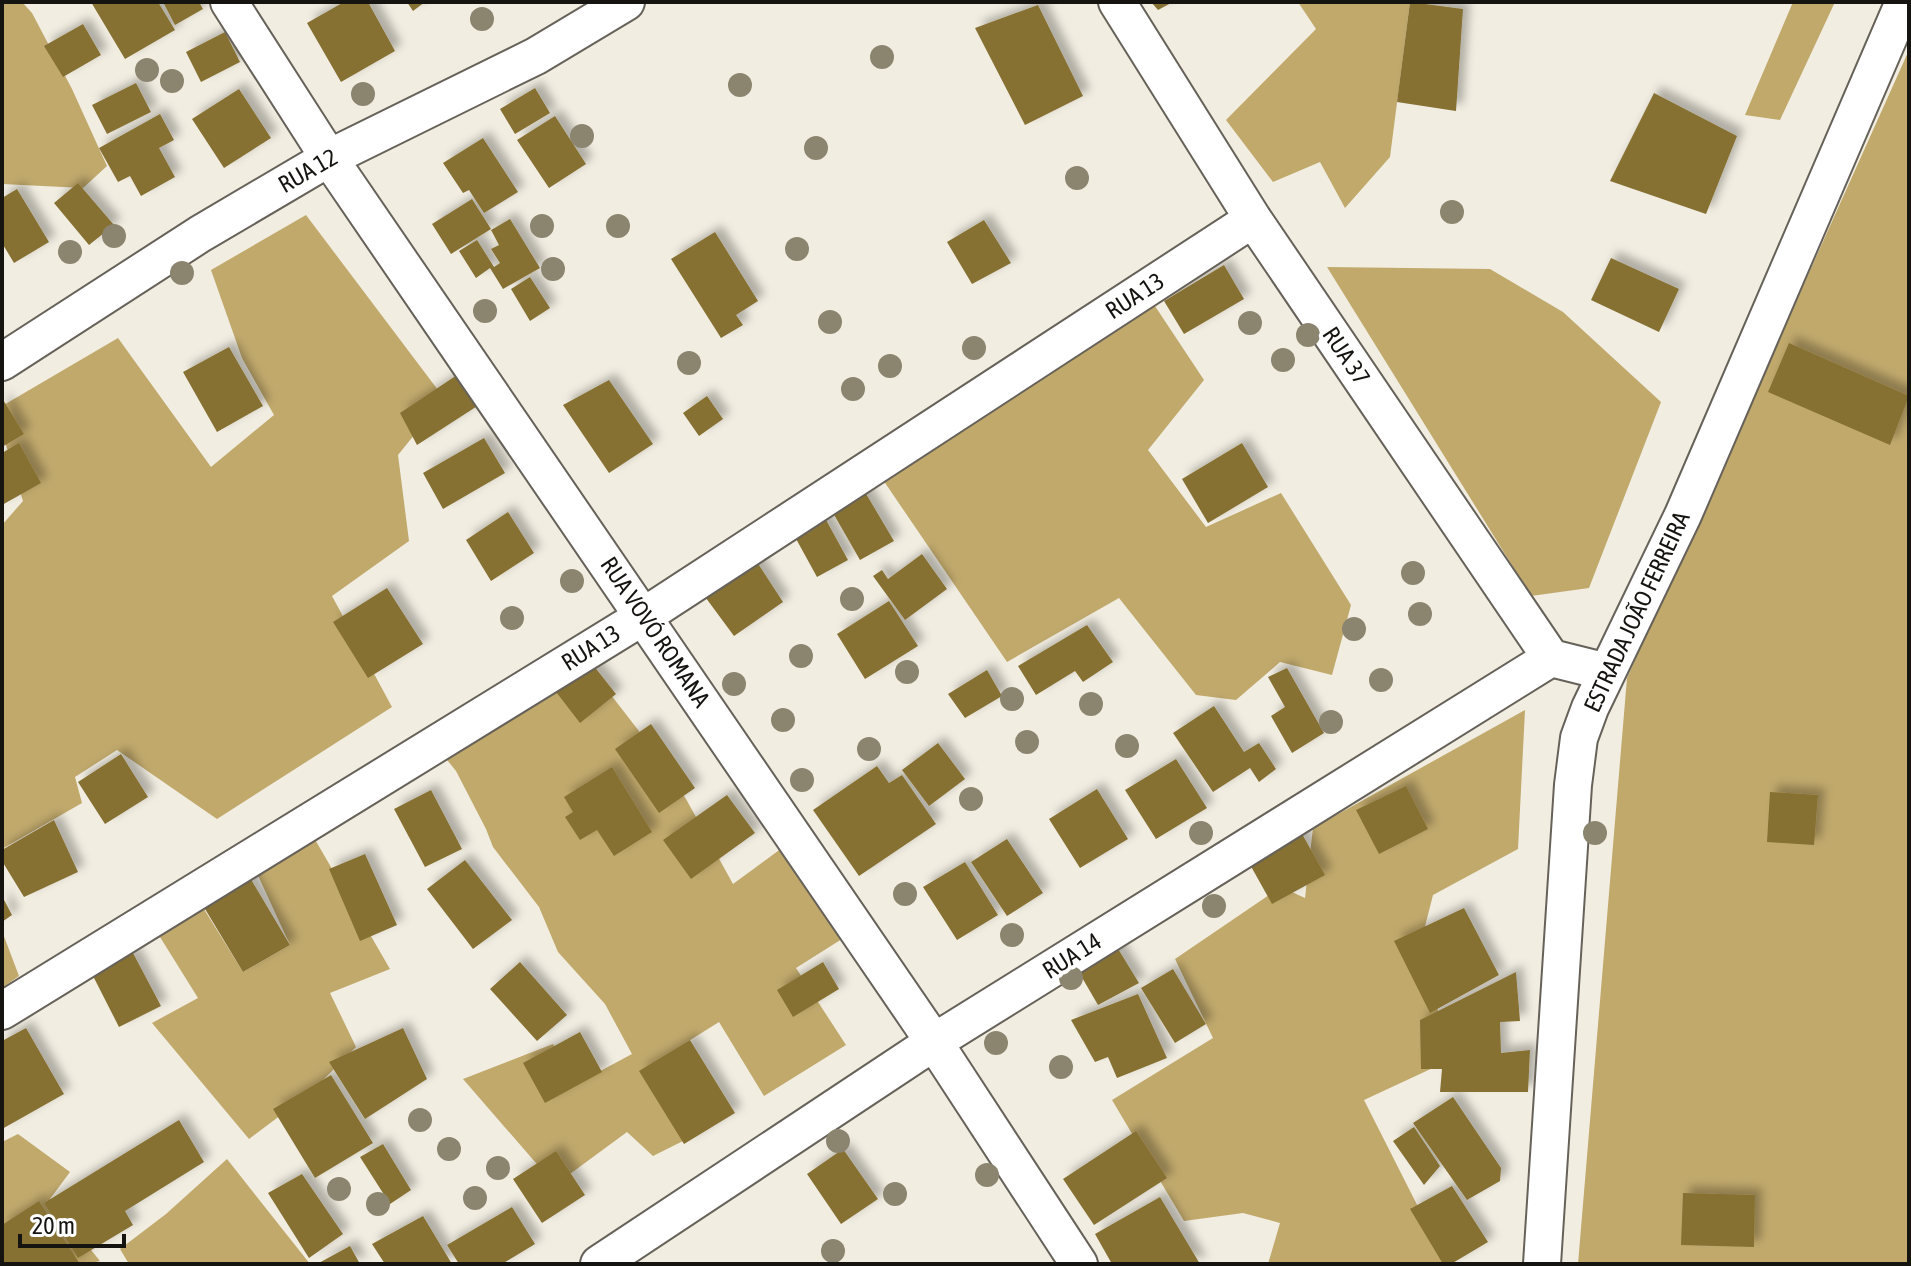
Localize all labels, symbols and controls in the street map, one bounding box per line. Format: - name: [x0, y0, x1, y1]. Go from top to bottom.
- street label: RUA 12: [273, 143, 342, 198]
- street label: RUA 13: [1101, 267, 1169, 324]
- street label: RUA 37: [1317, 322, 1375, 390]
- street label: ESTRADA JOÃO FERREIRA: [1578, 507, 1695, 716]
- street label: RUA VOVÓ ROMANA: [595, 552, 716, 712]
- street label: RUA 13: [557, 619, 625, 676]
- street label: RUA 14: [1038, 927, 1106, 984]
- scale bar: [20, 1198, 124, 1248]
- text: 20 m: [32, 1212, 75, 1239]

